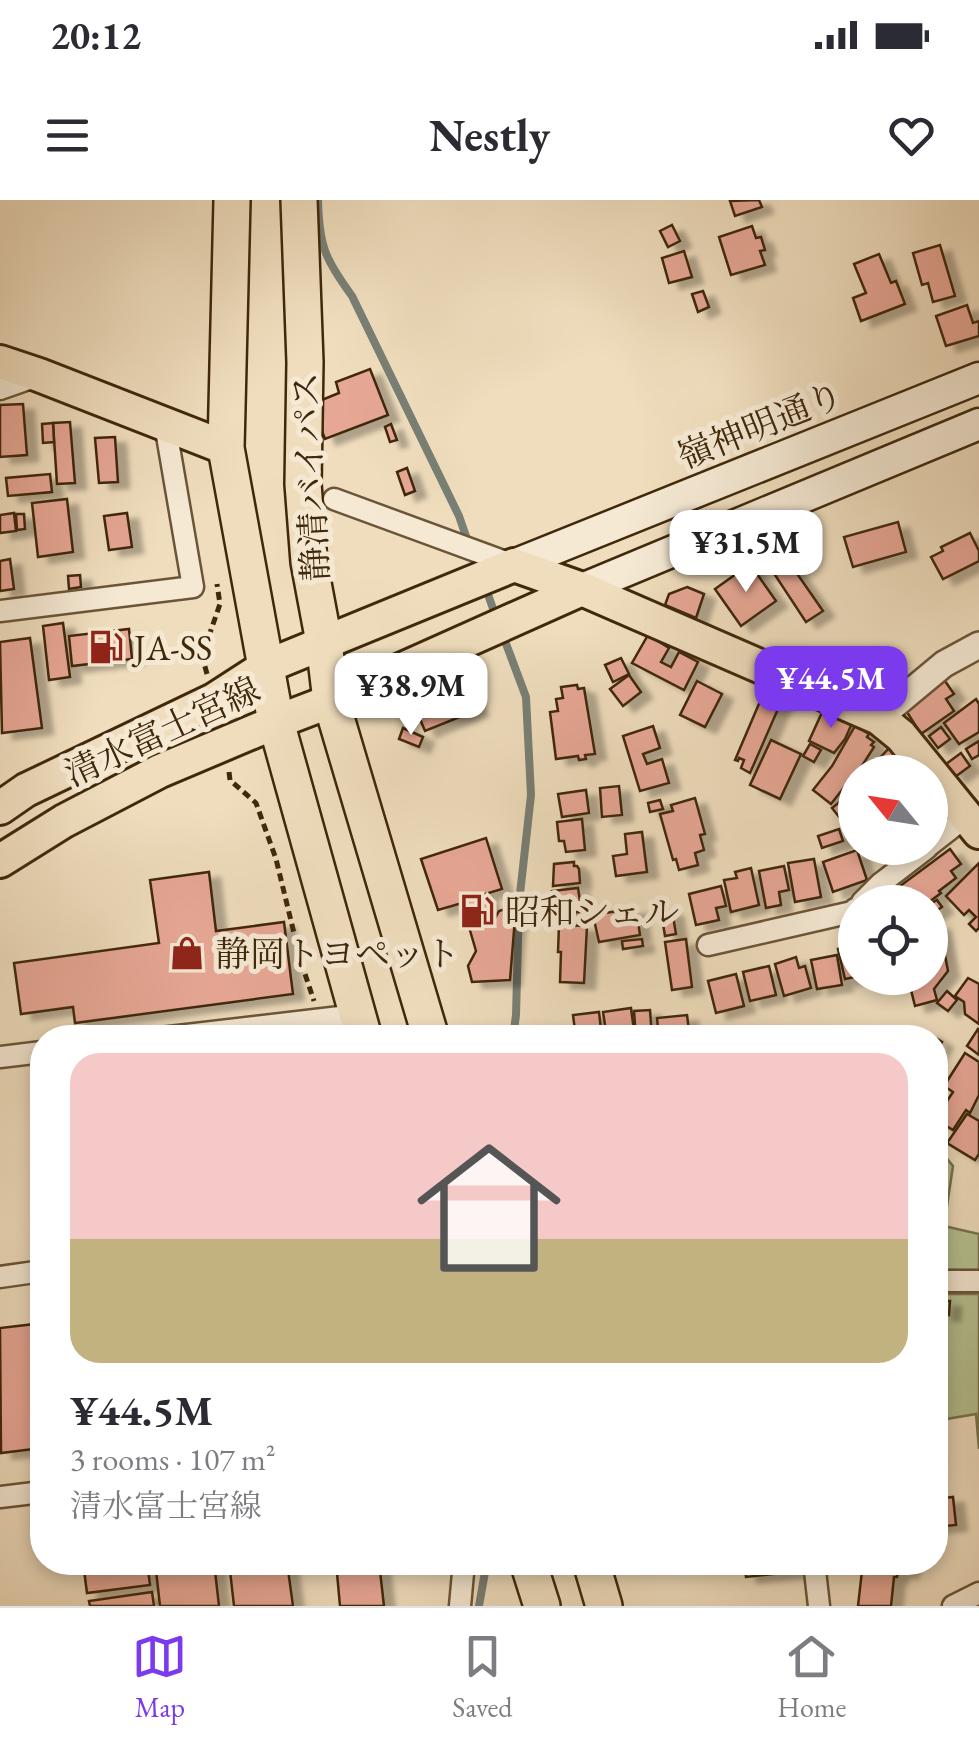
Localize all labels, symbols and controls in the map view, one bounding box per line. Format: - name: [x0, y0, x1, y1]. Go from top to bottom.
- text: 20:12: [50, 11, 141, 60]
- text: Nestly: [429, 106, 550, 164]
- icon: menu: [40, 108, 95, 163]
- icon: heart: [884, 108, 939, 163]
- street label: 静清バイパス: [282, 371, 338, 583]
- street label: 嶺神明通り: [670, 371, 850, 479]
- pin: ¥31.5M: [665, 510, 827, 595]
- text: ¥31.5M: [692, 521, 800, 563]
- place label: JA-SS: [131, 625, 212, 670]
- fuel station icon: JA-SS: [87, 628, 125, 666]
- pin: ¥44.5M: [750, 646, 912, 731]
- pin: ¥38.9M: [330, 653, 492, 738]
- text: ¥44.5M: [777, 657, 885, 699]
- text: ¥38.9M: [357, 664, 465, 706]
- street label: 清水富士宮線: [57, 666, 267, 796]
- north arrow: [838, 755, 948, 865]
- map controls: [838, 755, 948, 995]
- button: locate: [838, 885, 948, 995]
- place label: 昭和シェル: [505, 889, 679, 934]
- fuel station icon: 昭和シェル: [458, 892, 496, 930]
- place label: 静岡トヨペット: [215, 931, 460, 976]
- shop icon: 静岡トヨペット: [168, 934, 206, 972]
- icon: home: [399, 1118, 579, 1298]
- text: ¥44.5M: [70, 1383, 213, 1438]
- text: 3 rooms · 107 m²: [70, 1438, 276, 1480]
- text: 清水富士宮線: [70, 1485, 262, 1527]
- tab: Map: [132, 1629, 187, 1725]
- tab: Saved: [452, 1629, 512, 1725]
- tab: Home: [777, 1629, 847, 1725]

